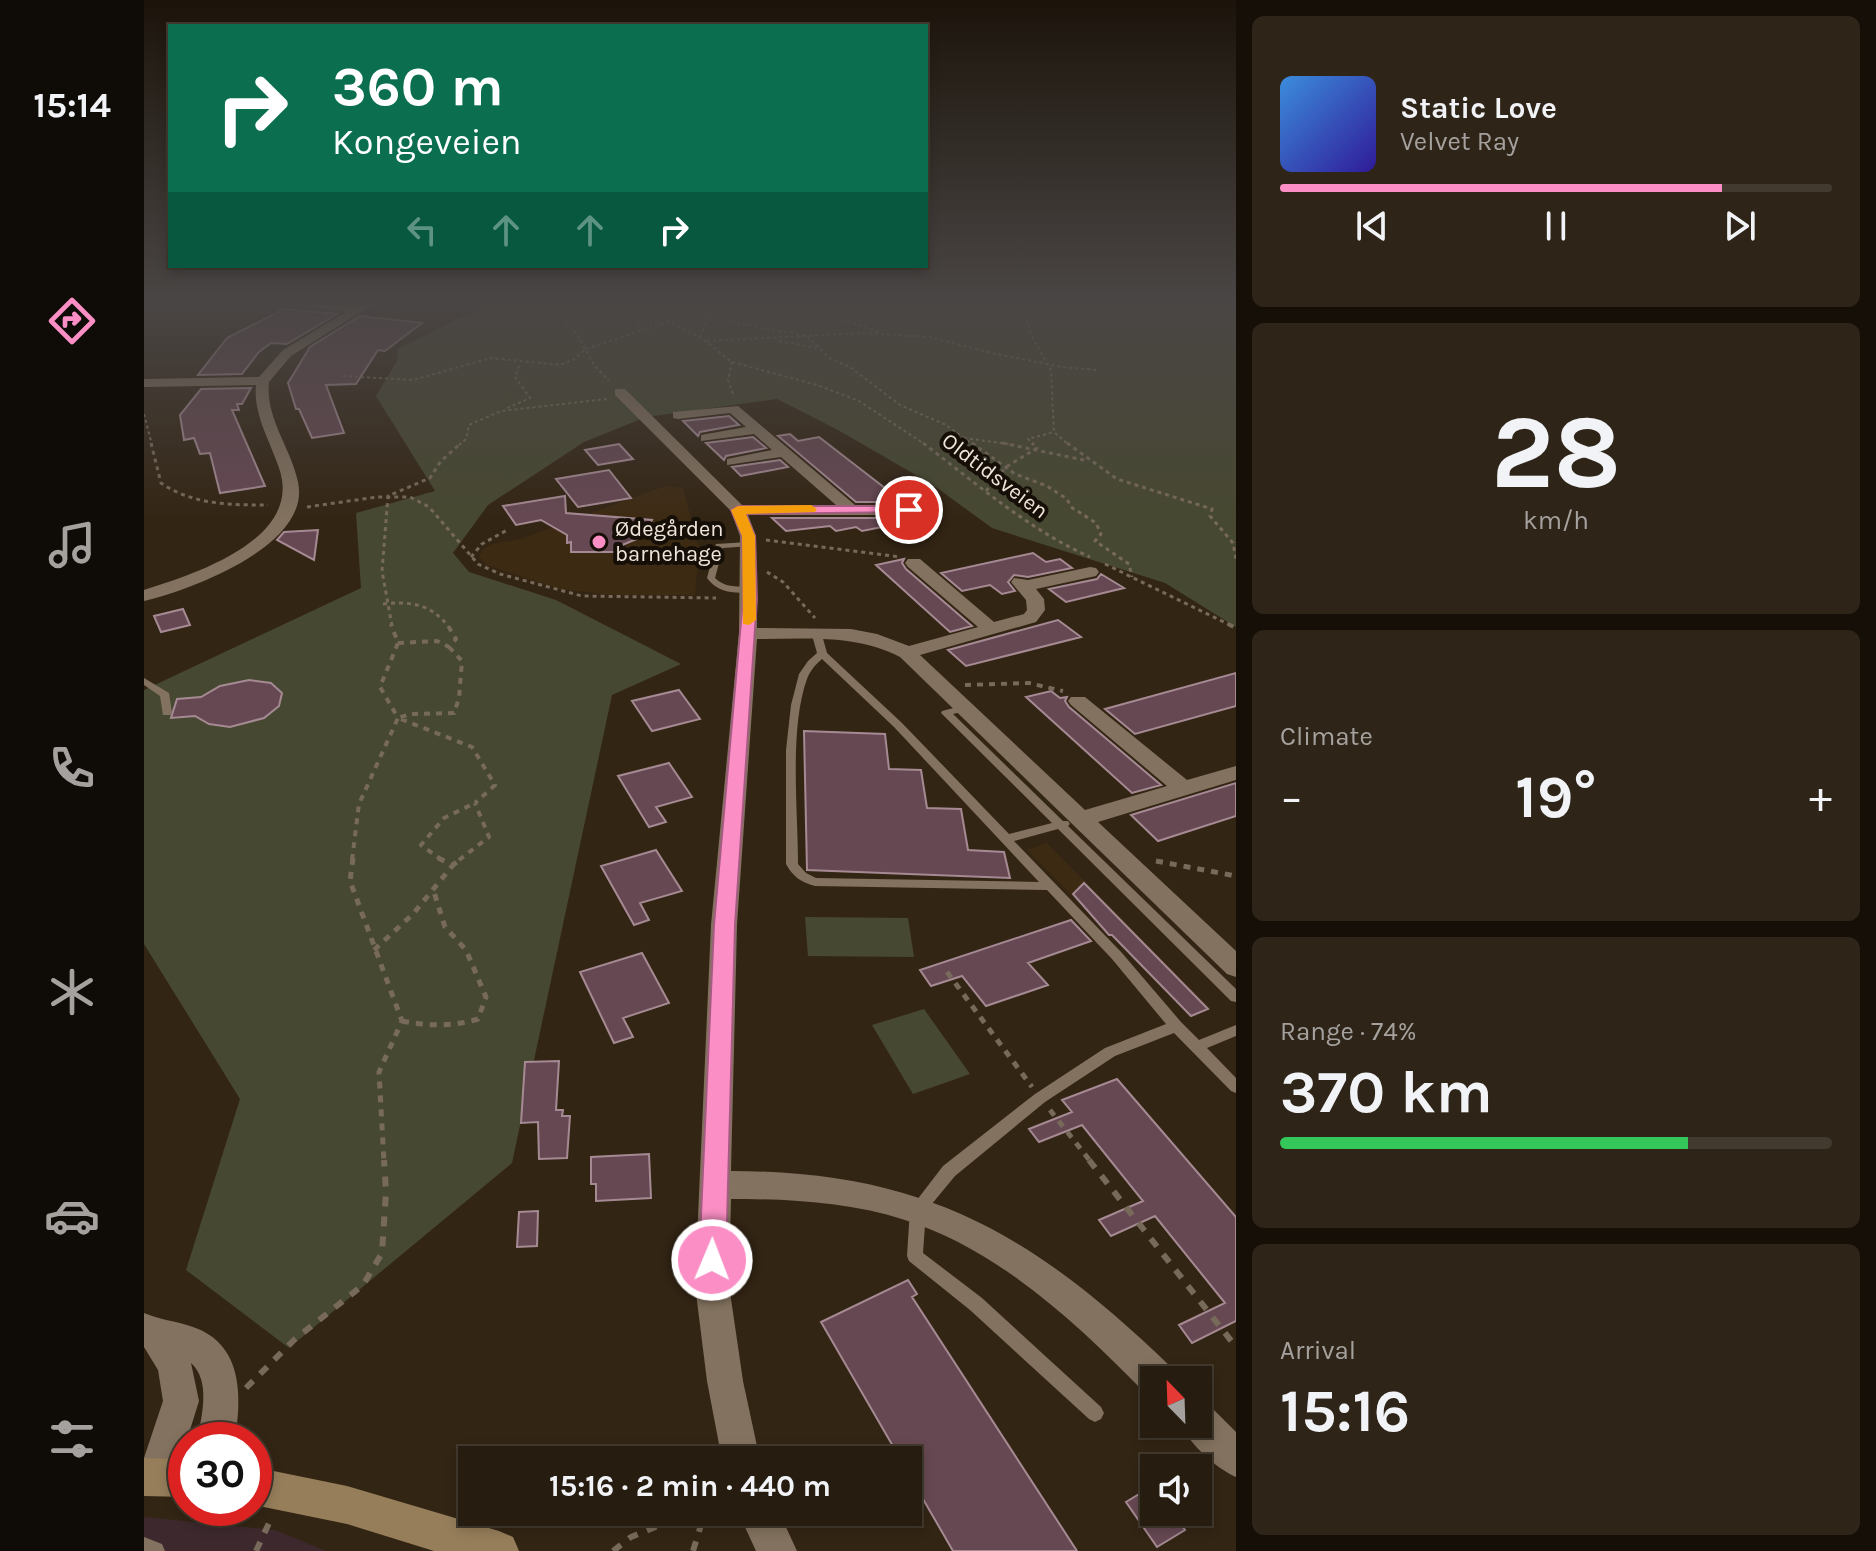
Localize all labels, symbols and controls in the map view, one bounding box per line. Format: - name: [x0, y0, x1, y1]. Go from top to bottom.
- text: 360 m: [332, 54, 504, 119]
- icon: right: [200, 56, 304, 160]
- text: 15:14: [33, 84, 111, 126]
- text: Static Love: [1400, 90, 1557, 126]
- text: Kongeveien: [332, 121, 522, 163]
- text: Velvet Ray: [1400, 126, 1519, 157]
- icon: previous: [1350, 204, 1394, 248]
- icon: pause: [1534, 204, 1578, 248]
- icon: next: [1718, 204, 1762, 248]
- icon: left: [400, 208, 444, 252]
- icon: ahead: [484, 208, 528, 252]
- icon: ahead: [568, 208, 612, 252]
- icon: right: [652, 208, 696, 252]
- icon: directions: [44, 293, 100, 349]
- text: 28: [1491, 392, 1621, 513]
- street label: Oldtidsveien: [937, 428, 1053, 524]
- pin: [875, 476, 943, 544]
- icon: arrive: [887, 488, 931, 532]
- text: km/h: [1523, 505, 1589, 536]
- place label: Ødegården barnehage: [615, 516, 724, 567]
- icon: music: [44, 517, 100, 573]
- marker: Ødegården barnehage: [590, 533, 608, 551]
- text: Climate: [1280, 721, 1373, 752]
- icon: phone: [44, 740, 100, 796]
- text: 19°: [1515, 762, 1597, 832]
- text: −: [1280, 772, 1303, 823]
- text: +: [1809, 772, 1832, 823]
- icon: climate: [44, 964, 100, 1020]
- text: Range · 74%: [1280, 1016, 1417, 1047]
- text: 370 km: [1280, 1057, 1493, 1127]
- icon: car: [44, 1188, 100, 1244]
- position arrow: [670, 1218, 754, 1302]
- text: Arrival: [1280, 1335, 1356, 1366]
- north arrow: [1140, 1366, 1212, 1438]
- map controls: [1140, 1366, 1212, 1526]
- text: 15:16: [1280, 1376, 1410, 1446]
- icon: filters: [44, 1411, 100, 1467]
- speed limit sign: 30: [168, 1422, 272, 1526]
- button: sound: [1140, 1454, 1212, 1526]
- text: 15:16 · 2 min · 440 m: [549, 1468, 831, 1504]

